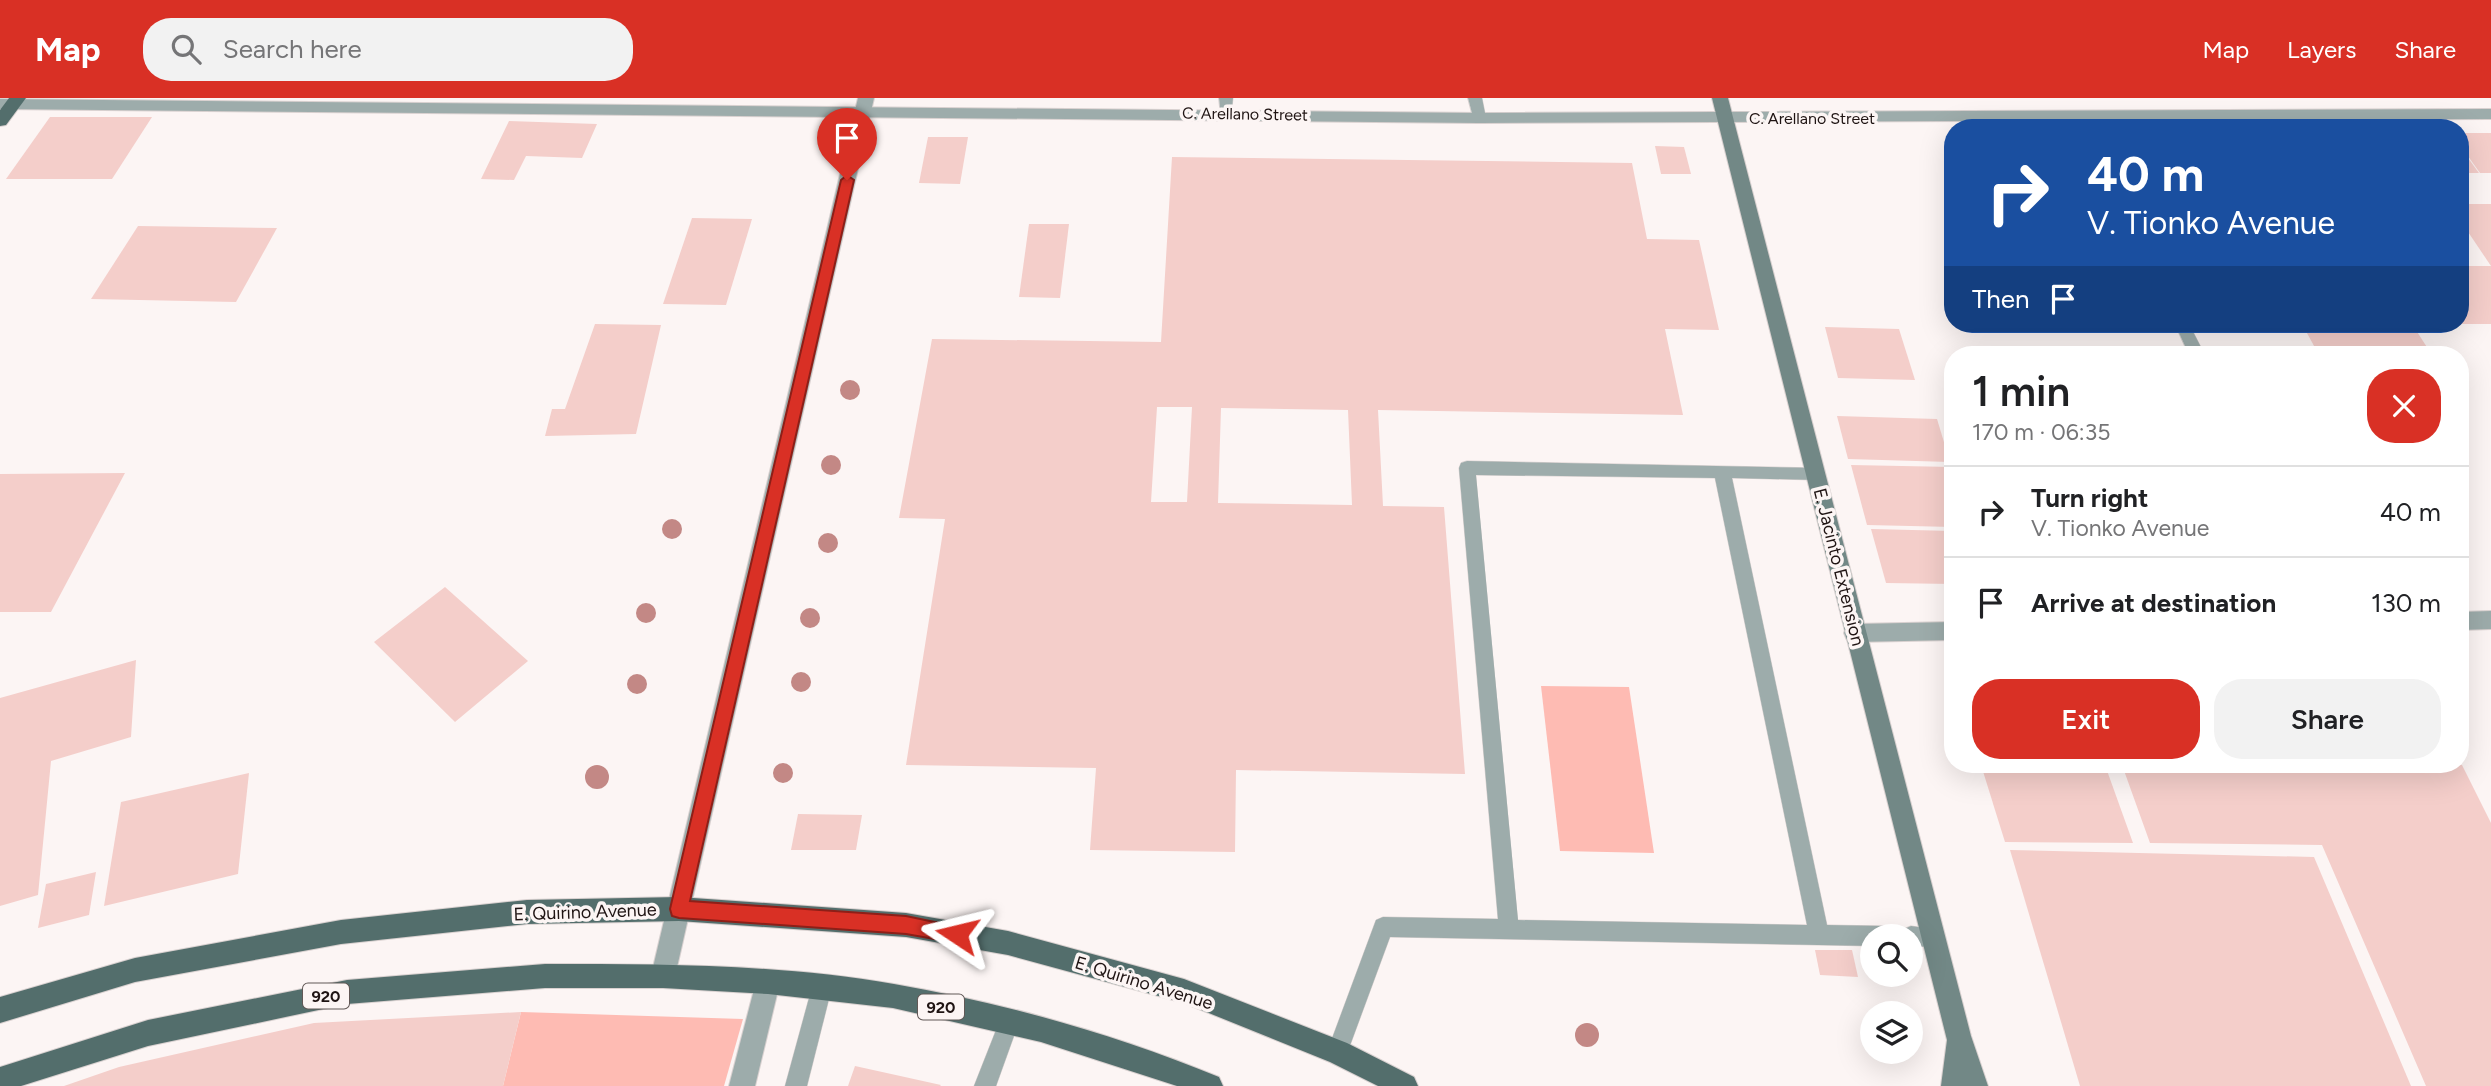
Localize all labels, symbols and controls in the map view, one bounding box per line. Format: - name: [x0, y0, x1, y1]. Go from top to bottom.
- search box: [143, 18, 633, 81]
- text: Map: [35, 30, 101, 69]
- icon: search: [167, 30, 205, 68]
- text: Search here: [223, 33, 362, 65]
- text: Map: [2202, 35, 2249, 64]
- text: Layers: [2287, 35, 2356, 64]
- text: Share: [2394, 35, 2456, 64]
- street label: C. Arellano Street: [1182, 103, 1308, 125]
- pin: [817, 108, 877, 180]
- street label: C. Arellano Street: [1749, 109, 1875, 128]
- icon: arrive: [828, 119, 866, 157]
- text: 40 m: [2087, 144, 2204, 203]
- icon: right: [1972, 147, 2063, 238]
- text: V. Tionko Avenue: [2087, 204, 2335, 242]
- icon: arrive: [2044, 280, 2082, 318]
- text: Then: [1972, 283, 2030, 315]
- text: 1 min: [1972, 366, 2070, 417]
- button: close: [2367, 369, 2441, 443]
- text: 170 m · 06:35: [1972, 418, 2110, 446]
- text: Turn right: [2031, 482, 2148, 514]
- street label: E. Jacinto Extension: [1809, 486, 1869, 648]
- icon: right: [1972, 493, 2010, 531]
- text: 40 m: [2380, 496, 2441, 528]
- text: V. Tionko Avenue: [2031, 514, 2209, 542]
- icon: arrive: [1972, 584, 2010, 622]
- text: Arrive at destination: [2031, 587, 2276, 619]
- text: 130 m: [2371, 587, 2441, 619]
- button: Exit: [1972, 679, 2200, 759]
- button: Share: [2214, 679, 2441, 759]
- position arrow: [920, 897, 994, 971]
- street label: E. Quirino Avenue: [513, 899, 657, 925]
- map controls: [1860, 924, 1923, 1064]
- button: search: [1860, 924, 1923, 987]
- street label: E. Quirino Avenue: [1072, 952, 1216, 1014]
- road number: 920: [303, 983, 349, 1008]
- road number: 920: [918, 995, 964, 1020]
- button: layers: [1860, 1001, 1923, 1064]

